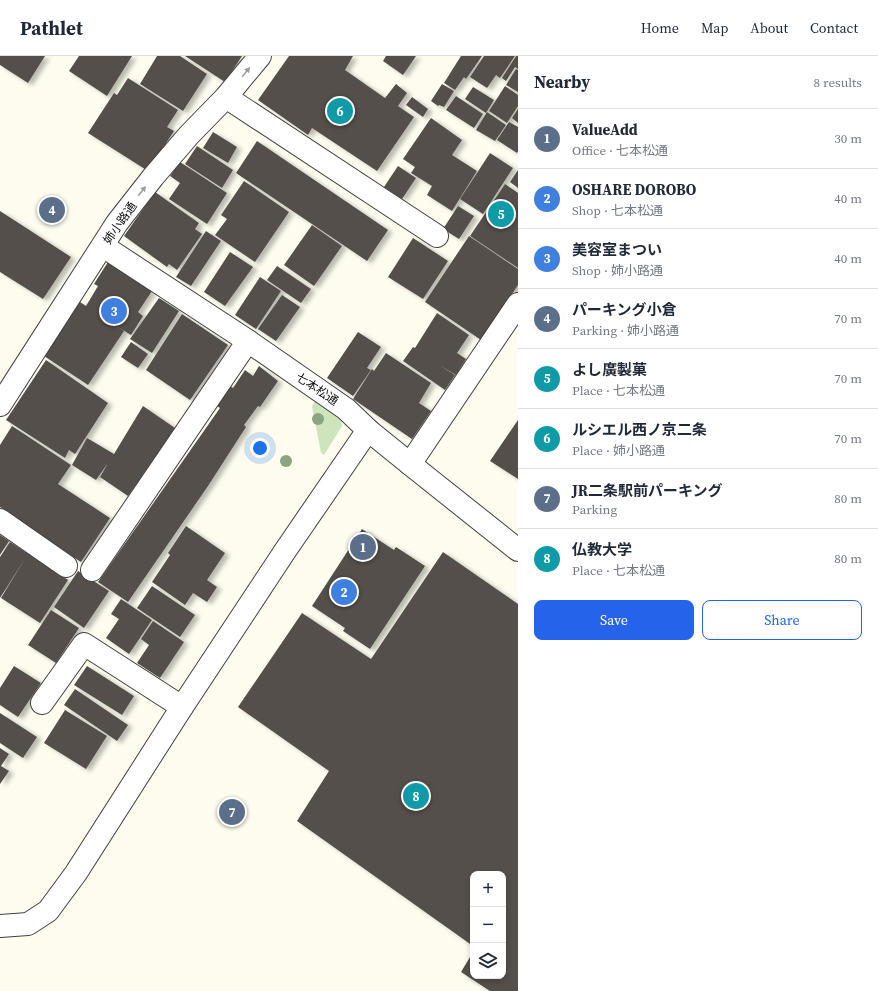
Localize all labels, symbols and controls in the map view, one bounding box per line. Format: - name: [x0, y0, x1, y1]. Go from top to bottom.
- text: Pathlet: [20, 15, 83, 41]
- text: Home: [641, 18, 679, 38]
- text: Map: [701, 18, 728, 38]
- text: About: [750, 18, 788, 38]
- text: Contact: [810, 18, 858, 38]
- one-way arrow: [242, 67, 250, 78]
- text: Nearby: [534, 70, 590, 94]
- text: 8 results: [814, 74, 862, 91]
- pin: 6: [327, 96, 353, 126]
- text: ValueAdd: [572, 119, 638, 140]
- text: 1: [543, 130, 551, 147]
- text: 30 m: [834, 130, 862, 147]
- text: Office · 七本松通: [572, 142, 668, 159]
- text: OSHARE DOROBO: [572, 179, 696, 200]
- one-way arrow: [138, 186, 147, 197]
- text: 2: [543, 190, 551, 207]
- text: 40 m: [834, 190, 862, 207]
- pin: 4: [39, 195, 65, 225]
- street label: 姉小路通: [100, 199, 140, 247]
- pin: 5: [488, 199, 514, 229]
- text: Shop · 七本松通: [572, 202, 663, 219]
- text: 美容室まつい: [572, 239, 662, 260]
- text: 3: [543, 250, 551, 267]
- text: 40 m: [834, 250, 862, 267]
- text: Shop · 姉小路通: [572, 262, 663, 279]
- pin: 3: [101, 296, 127, 326]
- text: パーキング小倉: [572, 299, 677, 320]
- text: 4: [543, 310, 551, 327]
- text: 70 m: [834, 310, 862, 327]
- text: Parking · 姉小路通: [572, 322, 679, 339]
- text: よし廣製菓: [572, 359, 647, 380]
- street label: 七本松通: [293, 369, 341, 409]
- text: 5: [543, 370, 551, 387]
- text: 70 m: [834, 370, 862, 387]
- text: Place · 七本松通: [572, 382, 665, 399]
- text: ルシエル西ノ京二条: [572, 419, 707, 440]
- text: 6: [543, 430, 551, 447]
- text: 70 m: [834, 430, 862, 447]
- your location: [250, 438, 270, 458]
- text: Place · 姉小路通: [572, 442, 665, 459]
- text: JR二条駅前パーキング: [572, 480, 723, 501]
- text: 7: [543, 490, 551, 507]
- text: 80 m: [834, 490, 862, 507]
- text: Parking: [572, 501, 617, 518]
- pin: 1: [350, 532, 376, 562]
- text: 仏教大学: [572, 539, 632, 560]
- text: 8: [543, 550, 551, 567]
- text: 80 m: [834, 550, 862, 567]
- text: Place · 七本松通: [572, 562, 665, 579]
- pin: 2: [331, 577, 357, 607]
- button: Save: [534, 600, 694, 640]
- button: Share: [702, 600, 862, 640]
- pin: 8: [403, 781, 429, 811]
- pin: 7: [219, 797, 245, 827]
- map controls: [470, 871, 506, 979]
- button: +: [470, 871, 506, 907]
- button: −: [470, 907, 506, 943]
- button: layers: [470, 943, 506, 979]

